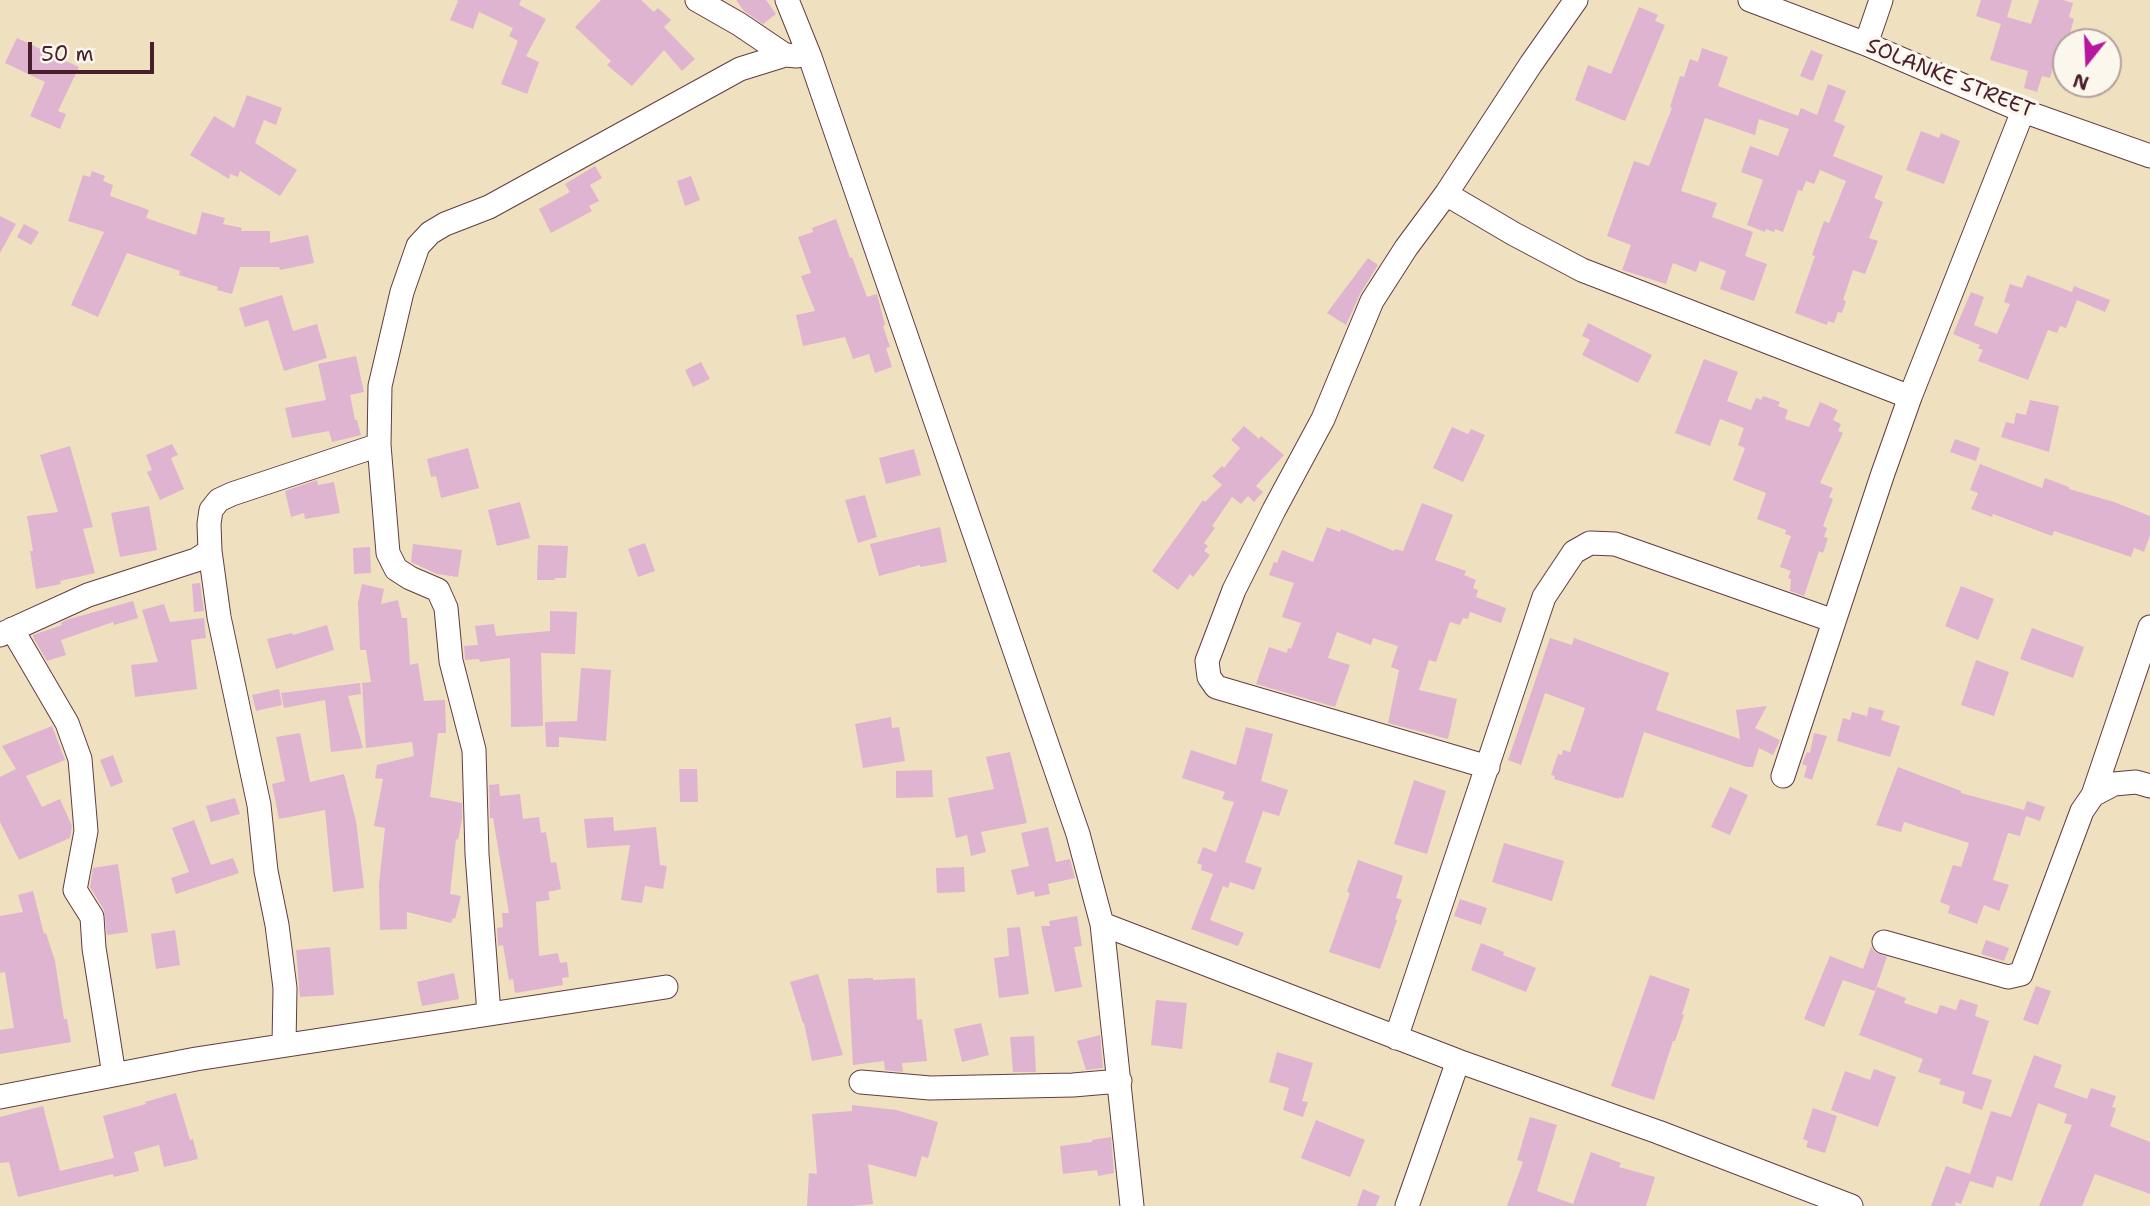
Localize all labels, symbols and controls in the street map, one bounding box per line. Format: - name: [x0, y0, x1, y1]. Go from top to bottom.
- scale bar: [32, 28, 158, 72]
- north arrow: [2052, 28, 2122, 98]
- street label: SOLANKE STREET: [1862, 34, 2038, 124]
- text: 50 m: [41, 40, 94, 68]
- text: N: [2070, 67, 2092, 96]

